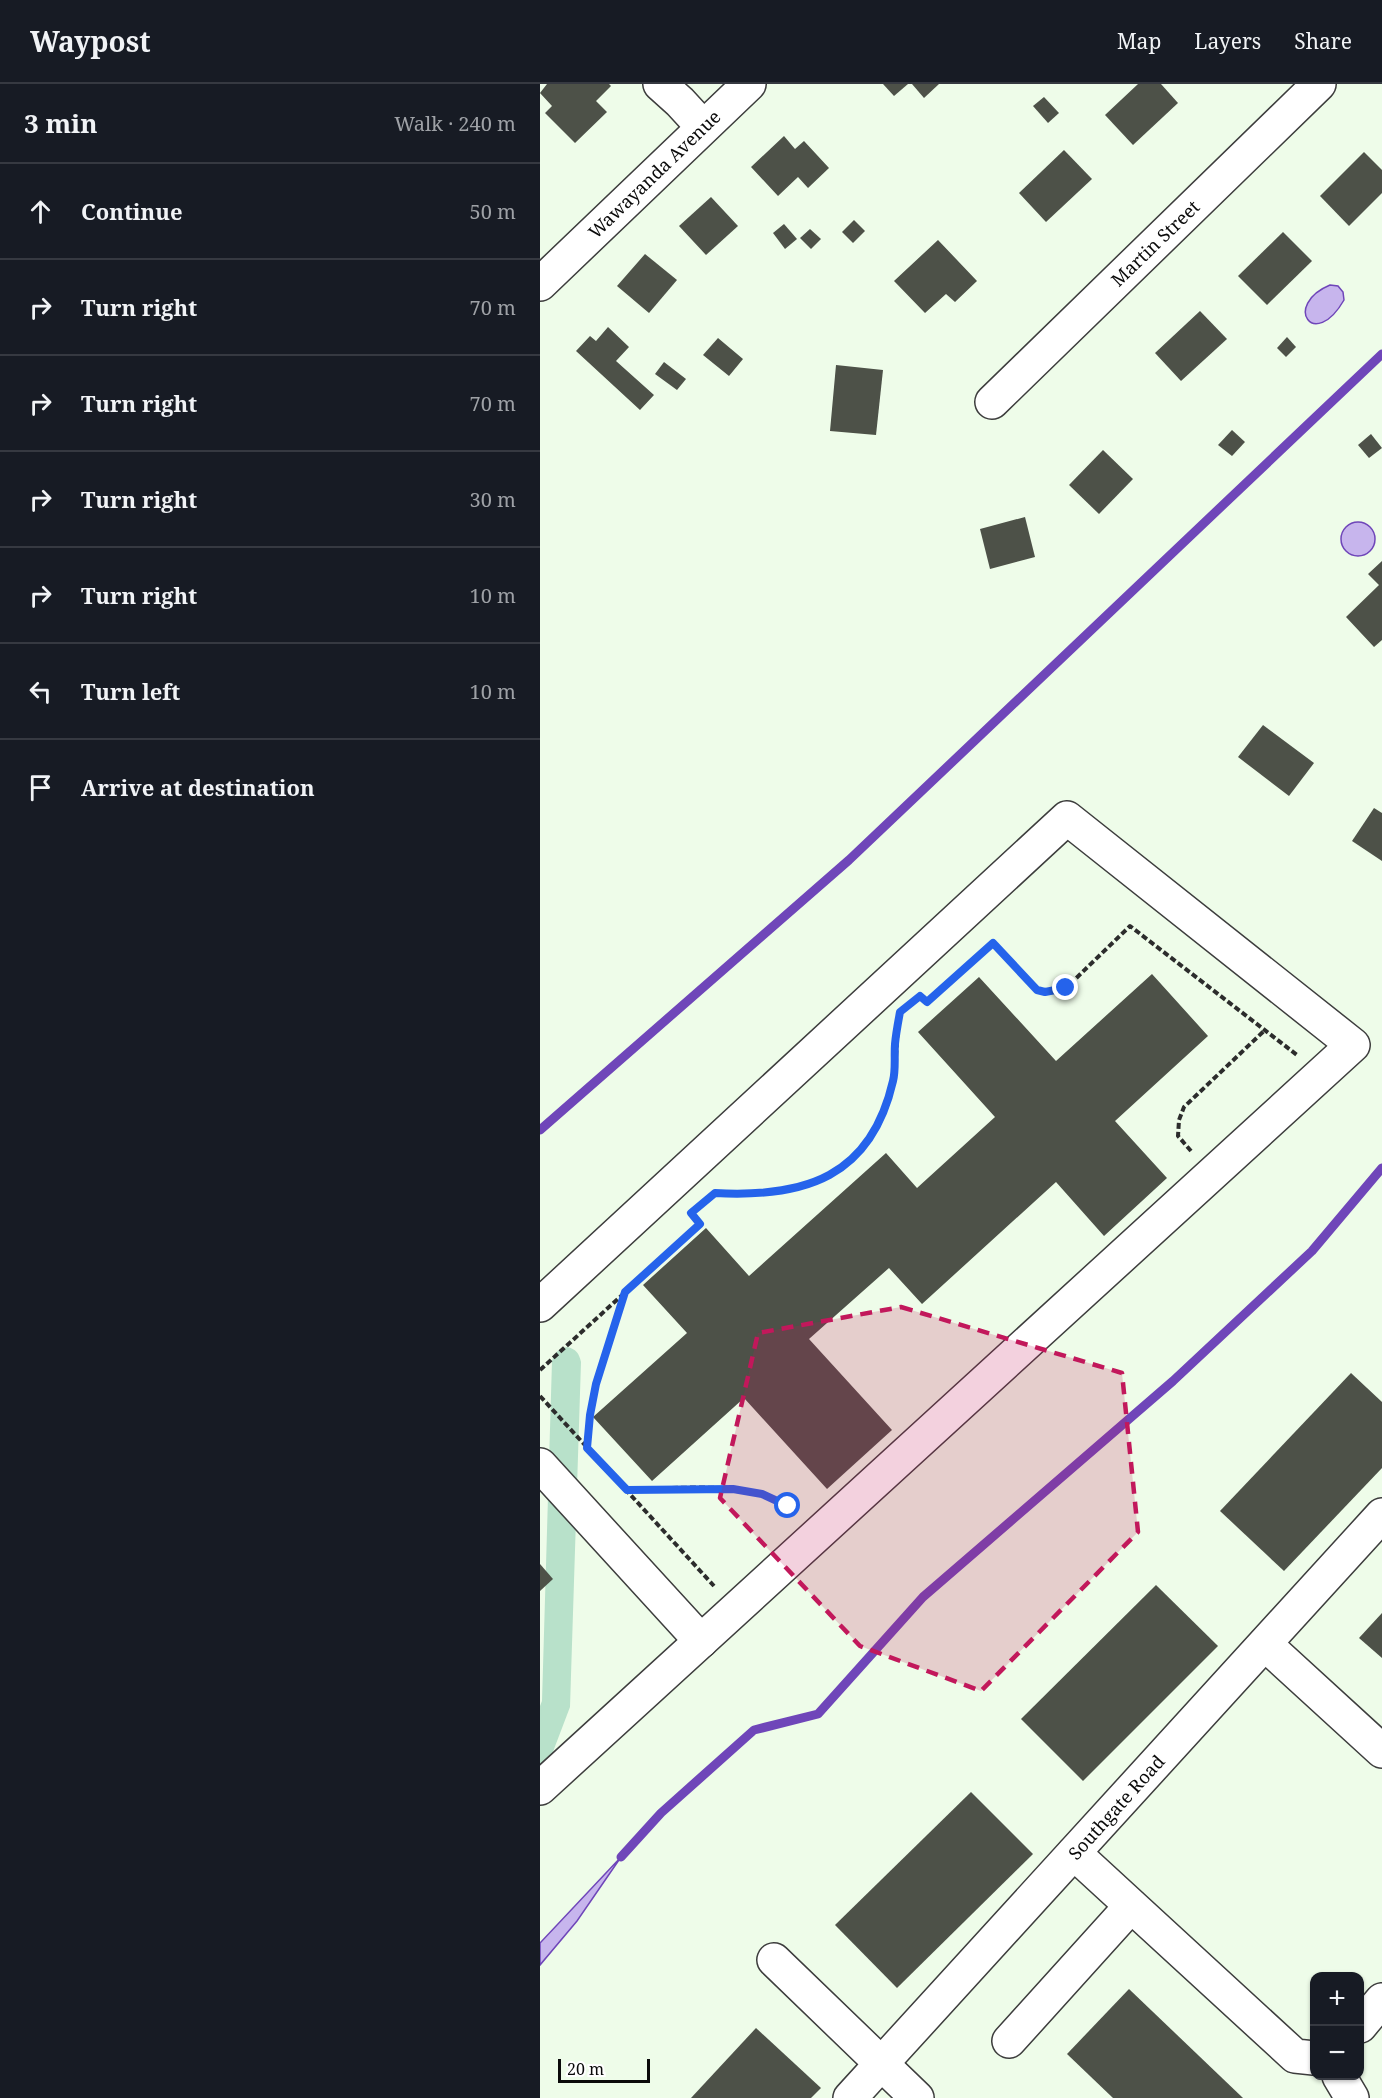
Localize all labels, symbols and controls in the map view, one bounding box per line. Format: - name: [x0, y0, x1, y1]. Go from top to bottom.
- text: Waypost: [30, 22, 151, 60]
- text: Map: [1117, 27, 1161, 55]
- text: Layers: [1194, 27, 1261, 55]
- text: Share: [1294, 27, 1352, 55]
- text: 3 min: [24, 105, 98, 141]
- street label: Wawayanda Avenue: [583, 105, 725, 243]
- text: Walk · 240 m: [394, 110, 516, 137]
- icon: ahead: [24, 195, 57, 228]
- street label: Martin Street: [1106, 195, 1204, 291]
- text: Continue: [81, 196, 183, 226]
- text: 50 m: [470, 198, 516, 225]
- icon: right: [24, 291, 57, 324]
- text: Turn right: [81, 292, 197, 322]
- text: 70 m: [470, 294, 516, 321]
- icon: right: [24, 387, 57, 420]
- text: Turn right: [81, 388, 197, 418]
- text: 70 m: [470, 390, 516, 417]
- icon: right: [24, 483, 57, 516]
- text: Turn right: [81, 484, 197, 514]
- text: 30 m: [470, 486, 516, 513]
- icon: right: [24, 579, 57, 612]
- text: Turn right: [81, 580, 197, 610]
- text: 10 m: [470, 582, 516, 609]
- icon: left: [24, 675, 57, 708]
- text: Turn left: [81, 676, 180, 706]
- text: 10 m: [470, 678, 516, 705]
- icon: arrive: [24, 771, 57, 804]
- text: Arrive at destination: [81, 772, 315, 802]
- route end: [1052, 974, 1078, 1000]
- route start: [774, 1492, 800, 1518]
- street label: Southgate Road: [1063, 1749, 1169, 1865]
- map controls: [1310, 1972, 1364, 2080]
- button: +: [1310, 1972, 1364, 2026]
- button: −: [1310, 2026, 1364, 2080]
- scale bar: [558, 2056, 650, 2084]
- text: 20 m: [567, 2058, 604, 2080]

